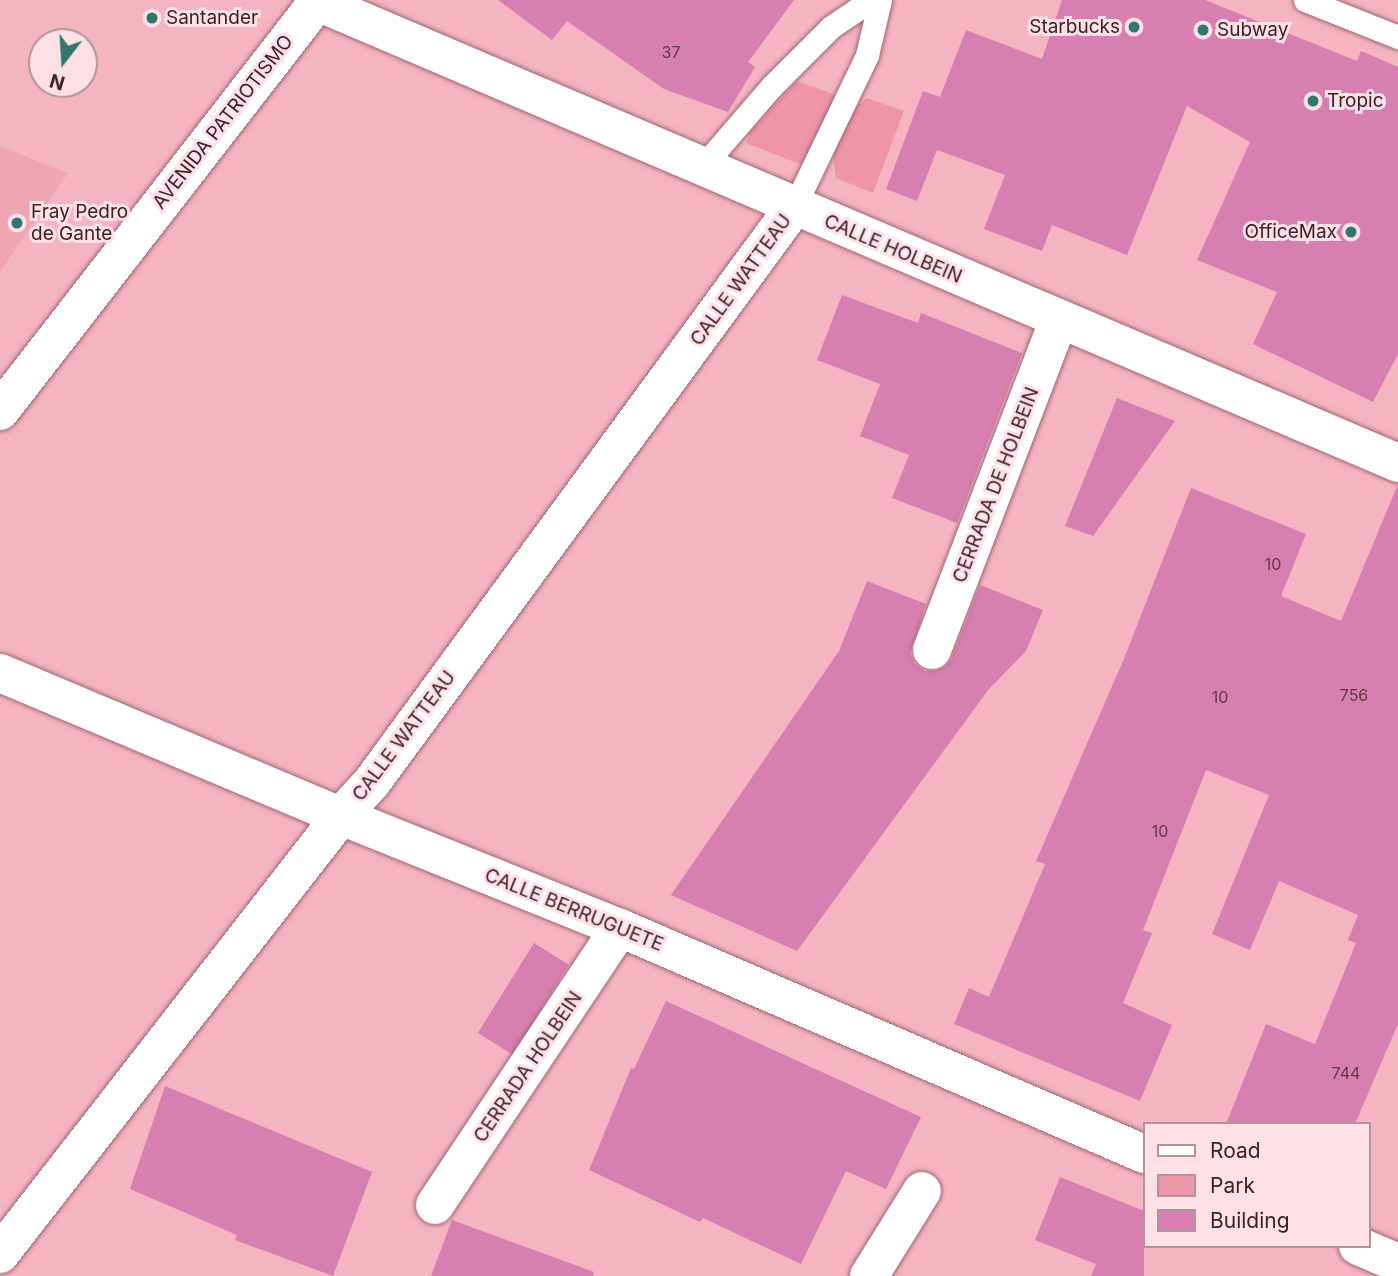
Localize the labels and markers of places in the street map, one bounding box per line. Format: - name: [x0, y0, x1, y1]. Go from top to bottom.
- place label: Santander: [166, 7, 258, 29]
- marker: Santander: [144, 10, 160, 26]
- place label: Starbucks: [1029, 16, 1120, 38]
- marker: Starbucks: [1126, 19, 1142, 35]
- place label: Subway: [1217, 19, 1288, 41]
- marker: Subway: [1195, 22, 1211, 38]
- place label: Tropic: [1327, 90, 1384, 112]
- marker: Tropic: [1305, 93, 1321, 109]
- place label: Fray Pedro de Gante: [31, 201, 128, 245]
- marker: Fray Pedro de Gante: [9, 215, 25, 231]
- place label: OfficeMax: [1244, 221, 1337, 243]
- marker: OfficeMax: [1343, 224, 1359, 240]

